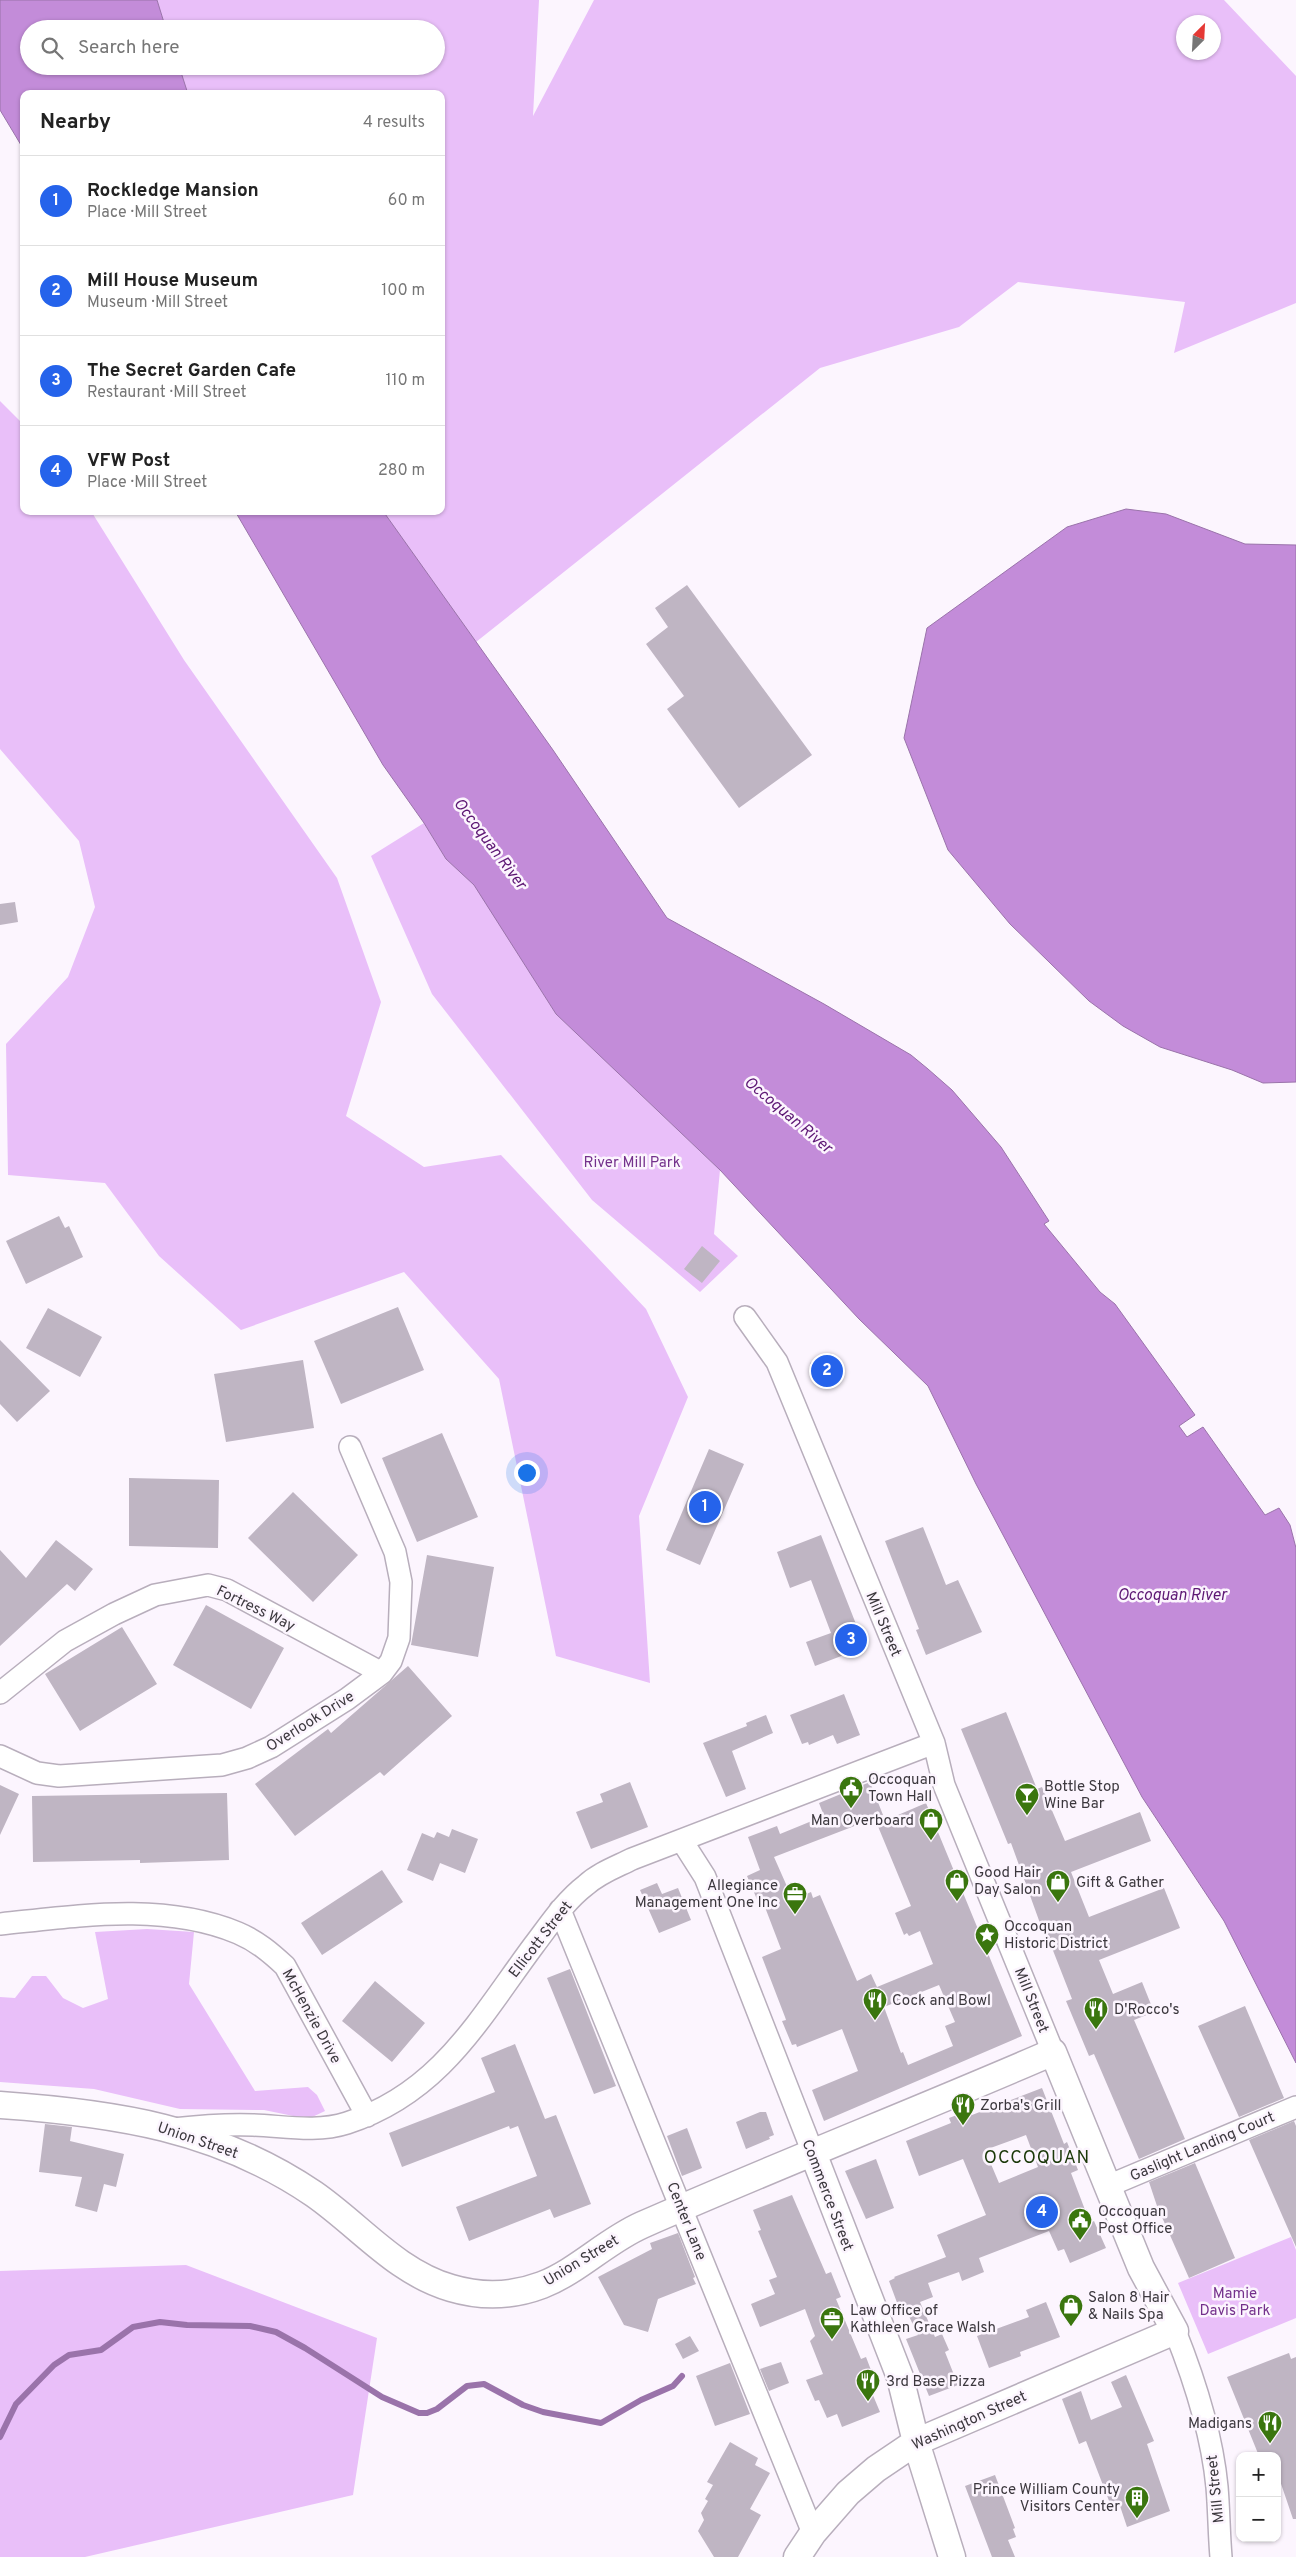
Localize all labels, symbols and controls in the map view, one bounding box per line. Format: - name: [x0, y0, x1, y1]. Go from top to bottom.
- north arrow: [1176, 15, 1221, 60]
- search box: [20, 20, 445, 75]
- icon: search: [38, 34, 66, 62]
- text: Search here: [78, 36, 180, 60]
- text: Nearby: [40, 109, 111, 136]
- text: 4 results: [363, 113, 425, 133]
- text: Rockledge Mansion: [87, 179, 259, 203]
- text: 1: [53, 191, 59, 211]
- text: 60 m: [388, 191, 425, 211]
- text: Place · Mill Street: [87, 203, 207, 223]
- text: Mill House Museum: [87, 269, 258, 293]
- text: 2: [51, 281, 61, 301]
- text: 100 m: [381, 281, 425, 301]
- text: Museum · Mill Street: [87, 293, 228, 313]
- text: The Secret Garden Cafe: [87, 359, 296, 383]
- text: 3: [51, 371, 61, 391]
- text: 110 m: [385, 371, 425, 391]
- text: Restaurant · Mill Street: [87, 383, 246, 403]
- text: VFW Post: [87, 449, 170, 473]
- text: 4: [51, 461, 61, 481]
- text: 280 m: [378, 461, 425, 481]
- text: Place · Mill Street: [87, 473, 207, 493]
- water label: Occoquan River: [449, 795, 531, 895]
- water label: Occoquan River: [739, 1073, 837, 1159]
- park label: River Mill Park: [583, 1154, 681, 1173]
- pin: 2: [811, 1352, 843, 1390]
- your location: [514, 1460, 540, 1486]
- pin: 1: [689, 1488, 721, 1526]
- street label: Fortress Way: [213, 1582, 298, 1637]
- water label: Occoquan River: [1117, 1586, 1228, 1606]
- street label: Mill Street: [860, 1589, 905, 1660]
- pin: 3: [835, 1621, 867, 1659]
- street label: Overlook Drive: [263, 1688, 358, 1757]
- place label: Occoquan Town Hall: [868, 1771, 936, 1807]
- public building icon: Occoquan Town Hall: [838, 1775, 864, 1809]
- place label: Bottle Stop Wine Bar: [1044, 1778, 1120, 1814]
- bar icon: Bottle Stop Wine Bar: [1014, 1782, 1040, 1816]
- shop icon: Man Overboard: [918, 1807, 944, 1841]
- place label: Man Overboard: [811, 1812, 914, 1831]
- place label: Good Hair Day Salon: [974, 1864, 1041, 1900]
- shop icon: Good Hair Day Salon: [944, 1868, 970, 1902]
- shop icon: Gift & Gather: [1045, 1869, 1071, 1903]
- place label: Gift & Gather: [1076, 1874, 1164, 1893]
- place label: Allegiance Management One Inc: [635, 1877, 778, 1913]
- office icon: Allegiance Management One Inc: [782, 1881, 808, 1915]
- street label: Ellicott Street: [505, 1898, 577, 1982]
- place label: Occoquan Historic District: [1004, 1918, 1108, 1954]
- place icon: Occoquan Historic District: [974, 1922, 1000, 1956]
- street label: Mill Street: [1009, 1965, 1052, 2036]
- street label: McHenzie Drive: [277, 1966, 345, 2067]
- restaurant icon: Cock and Bowl: [862, 1987, 888, 2021]
- place label: Cock and Bowl: [892, 1992, 991, 2011]
- restaurant icon: D'Rocco's: [1083, 1996, 1109, 2030]
- place label: D'Rocco's: [1114, 2001, 1180, 2020]
- restaurant icon: Zorba's Grill: [950, 2092, 976, 2126]
- place label: Zorba's Grill: [980, 2097, 1062, 2116]
- street label: Gaslight Landing Court: [1127, 2108, 1278, 2186]
- street label: Union Street: [155, 2119, 240, 2164]
- street label: Commerce Street: [797, 2137, 857, 2254]
- district label: OCCOQUAN: [984, 2147, 1090, 2170]
- street label: Center Lane: [661, 2180, 710, 2263]
- pin: 4: [1026, 2193, 1058, 2231]
- place label: Occoquan Post Office: [1098, 2203, 1172, 2239]
- public building icon: Occoquan Post Office: [1067, 2207, 1093, 2241]
- street label: Union Street: [541, 2231, 623, 2291]
- park label: Mamie Davis Park: [1200, 2285, 1270, 2321]
- place label: Salon 8 Hair & Nails Spa: [1088, 2289, 1170, 2325]
- shop icon: Salon 8 Hair & Nails Spa: [1058, 2293, 1084, 2327]
- place label: Law Office of Kathleen Grace Walsh: [850, 2302, 996, 2338]
- office icon: Law Office of Kathleen Grace Walsh: [819, 2306, 845, 2340]
- restaurant icon: 3rd Base Pizza: [855, 2368, 881, 2402]
- place label: 3rd Base Pizza: [886, 2373, 985, 2392]
- street label: Washington Street: [909, 2388, 1030, 2455]
- restaurant icon: Madigans: [1257, 2410, 1283, 2444]
- place label: Madigans: [1188, 2415, 1252, 2434]
- map controls: [1236, 2452, 1281, 2542]
- button: +: [1236, 2452, 1281, 2497]
- street label: Mill Street: [1203, 2454, 1230, 2524]
- place label: Prince William County Visitors Center: [973, 2481, 1120, 2517]
- building icon: Prince William County Visitors Center: [1124, 2485, 1150, 2519]
- button: −: [1236, 2497, 1281, 2542]

